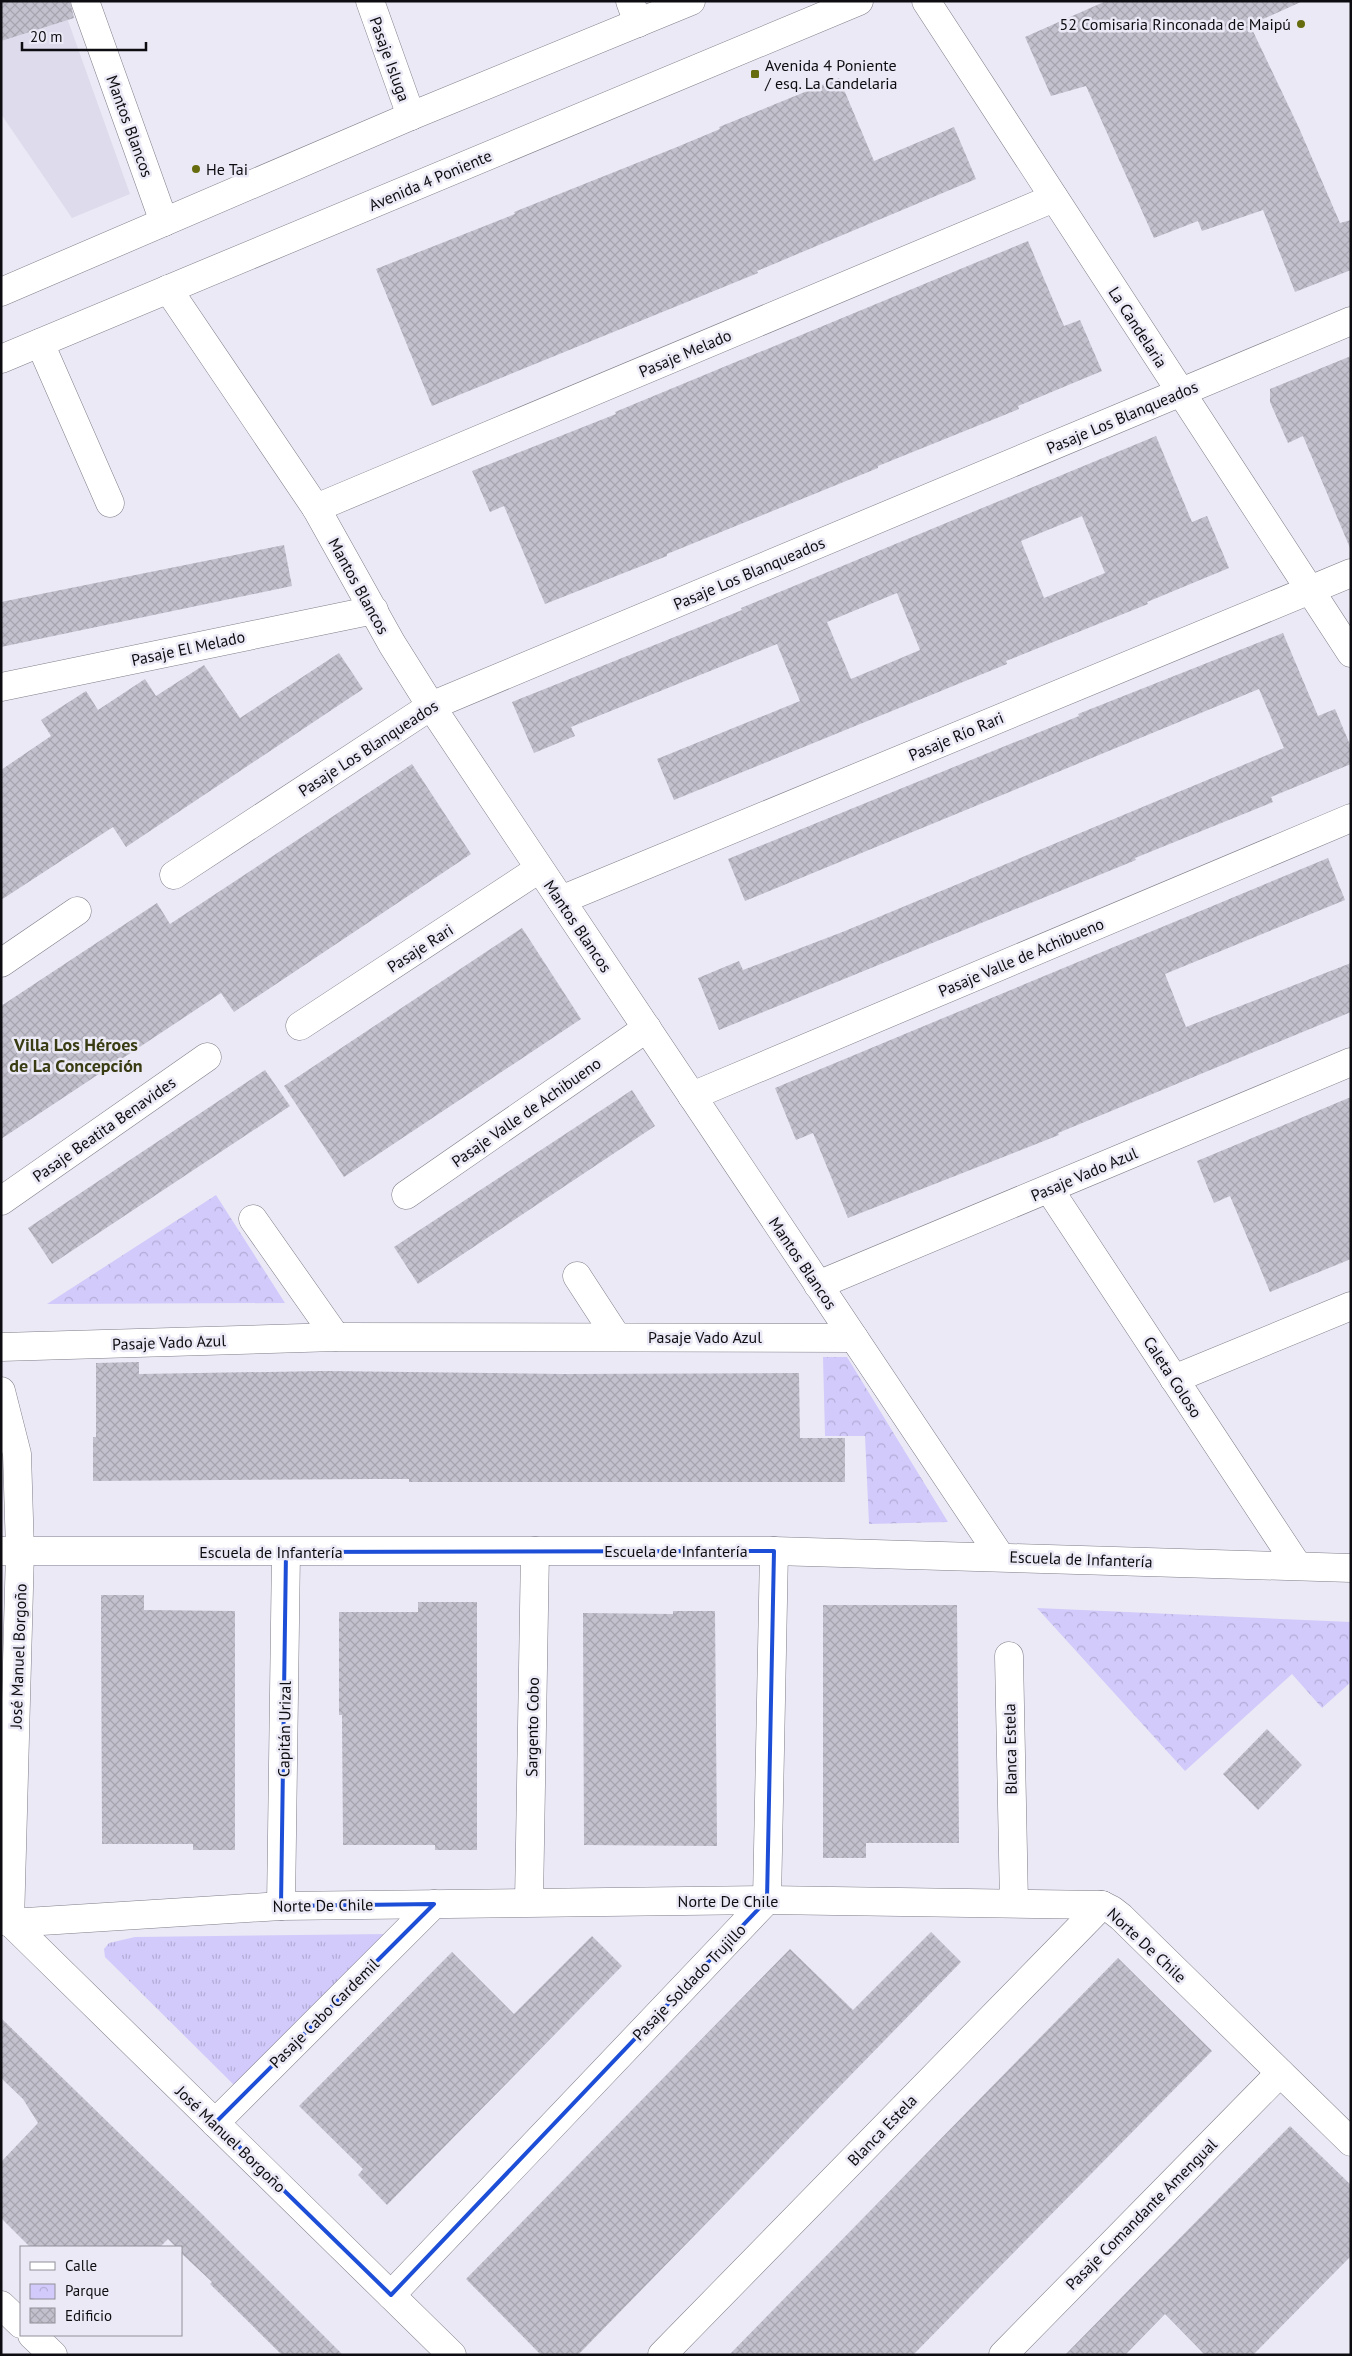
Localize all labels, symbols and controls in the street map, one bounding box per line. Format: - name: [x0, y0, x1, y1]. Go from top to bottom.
- street label: Pasaje Isluga: [365, 14, 415, 104]
- place label: 52 Comisaria Rinconada de Maipú: [1060, 14, 1291, 34]
- marker: 52 Comisaria Rinconada de Maipú: [1295, 18, 1307, 30]
- scale bar: [22, 20, 146, 52]
- text: 20 m: [30, 27, 63, 46]
- place label: Avenida 4 Poniente / esq. La Candelaria: [764, 55, 898, 93]
- marker: Avenida 4 Poniente / esq. La Candelaria: [749, 68, 761, 80]
- street label: Mantos Blancos: [102, 72, 158, 180]
- street label: Avenida 4 Poniente: [366, 145, 494, 215]
- place label: He Tai: [206, 159, 248, 179]
- marker: He Tai: [190, 163, 202, 175]
- street label: La Candelaria: [1104, 283, 1172, 371]
- street label: Pasaje Melado: [636, 325, 734, 381]
- street label: Pasaje Los Blanqueados: [1043, 376, 1201, 458]
- street label: Pasaje Los Blanqueados: [670, 532, 828, 614]
- street label: Mantos Blancos: [324, 534, 394, 638]
- street label: Pasaje El Melado: [129, 626, 247, 670]
- street label: Pasaje Los Blanqueados: [294, 695, 442, 801]
- street label: Pasaje Río Rari: [906, 707, 1006, 765]
- street label: Mantos Blancos: [540, 876, 616, 976]
- street label: Pasaje Valle de Achibueno: [935, 913, 1107, 1001]
- street label: Pasaje Rari: [383, 919, 457, 977]
- district label: Villa Los Héroes de La Concepción: [9, 1033, 143, 1077]
- street label: Pasaje Valle de Achibueno: [447, 1053, 605, 1171]
- street label: Pasaje Beatita Benavides: [29, 1072, 180, 1186]
- street label: Pasaje Vado Azul: [1028, 1142, 1141, 1205]
- street label: Mantos Blancos: [765, 1213, 841, 1313]
- street label: Pasaje Vado Azul: [648, 1327, 762, 1347]
- street label: Pasaje Vado Azul: [112, 1330, 227, 1354]
- street label: Caleta Coloso: [1139, 1333, 1207, 1421]
- street label: Escuela de Infantería: [604, 1541, 748, 1561]
- street label: Escuela de Infantería: [199, 1542, 343, 1562]
- street label: Escuela de Infantería: [1009, 1547, 1153, 1571]
- street label: José Manuel Borgoño: [5, 1583, 31, 1730]
- street label: Sargento Cobo: [521, 1677, 543, 1777]
- street label: Capitán Urizal: [273, 1680, 295, 1777]
- street label: Blanca Estela: [999, 1703, 1021, 1795]
- street label: Norte De Chile: [678, 1891, 778, 1911]
- street label: Norte De Chile: [272, 1894, 374, 1916]
- street label: Norte De Chile: [1103, 1903, 1191, 1987]
- street label: Pasaje Soldado Trujillo: [628, 1919, 750, 2045]
- street label: Pasaje Cabo Cardemil: [265, 1954, 383, 2072]
- street label: José Manuel Borgoño: [171, 2081, 290, 2197]
- street label: Blanca Estela: [843, 2090, 921, 2170]
- street label: Pasaje Comandante Amengual: [1061, 2134, 1221, 2294]
- legend: [20, 2246, 182, 2336]
- text: Calle: [65, 2256, 97, 2275]
- text: Parque: [65, 2281, 109, 2300]
- text: Edificio: [65, 2306, 112, 2325]

